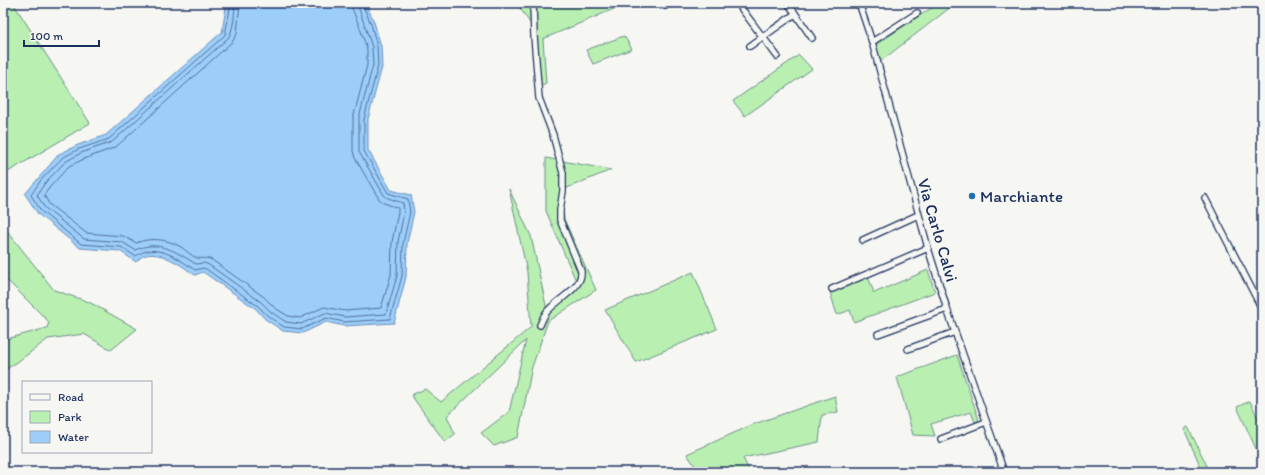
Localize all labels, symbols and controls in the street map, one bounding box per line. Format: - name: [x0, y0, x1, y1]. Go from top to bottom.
- scale bar: [24, 22, 99, 48]
- text: 100 m: [30, 29, 63, 43]
- street label: Via Carlo Calvi: [914, 176, 962, 284]
- place label: Marchiante: [980, 186, 1063, 206]
- marker: Marchiante: [967, 191, 977, 201]
- legend: [22, 381, 152, 453]
- text: Road: [58, 390, 84, 404]
- text: Park: [58, 410, 82, 424]
- text: Water: [58, 430, 89, 444]

